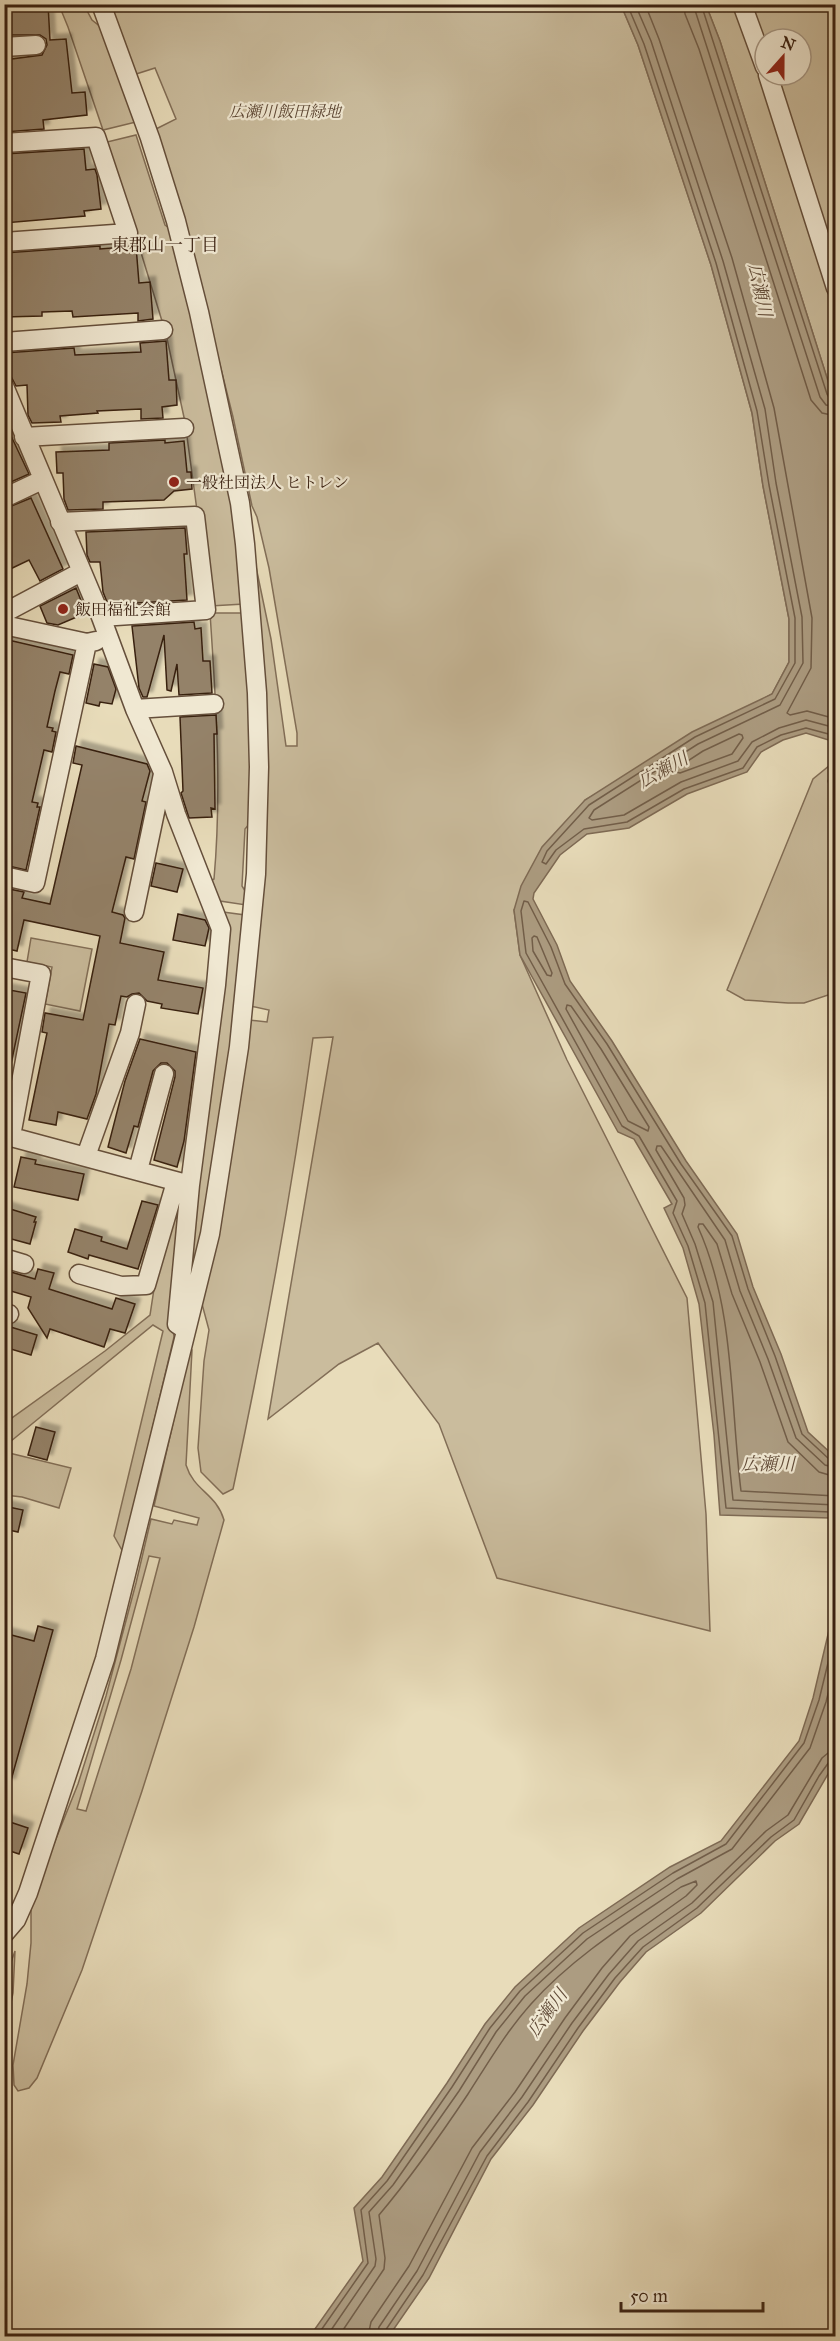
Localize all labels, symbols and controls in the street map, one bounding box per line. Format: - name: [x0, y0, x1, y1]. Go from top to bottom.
- north arrow: [753, 27, 813, 87]
- text: N: [778, 32, 798, 55]
- park label: 広瀬川飯田緑地: [229, 102, 343, 121]
- district label: 東郡山一丁目: [111, 234, 219, 256]
- water label: 広瀬川: [744, 261, 777, 321]
- place label: 一般社団法人 ヒトレン: [186, 473, 349, 492]
- marker: 一般社団法人 ヒトレン: [167, 475, 181, 489]
- place label: 飯田福祉会館: [75, 600, 171, 619]
- marker: 飯田福祉会館: [56, 602, 70, 616]
- water label: 広瀬川: [634, 746, 694, 793]
- water label: 広瀬川: [741, 1453, 797, 1475]
- water label: 広瀬川: [522, 1983, 573, 2041]
- scale bar: [621, 2275, 764, 2313]
- text: 50 m: [630, 2285, 668, 2307]

